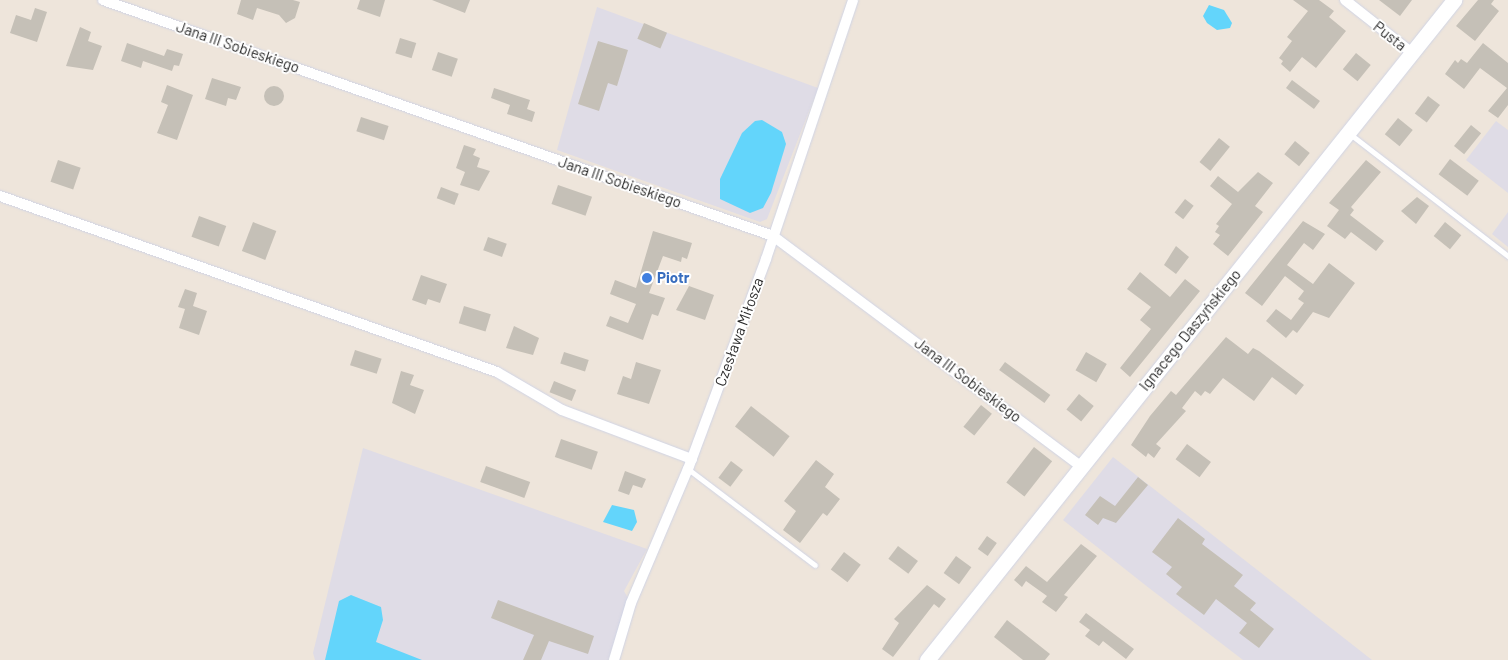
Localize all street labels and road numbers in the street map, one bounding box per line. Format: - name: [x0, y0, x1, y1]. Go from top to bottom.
- street label: Jana III Sobieskiego: [174, 17, 302, 77]
- street label: Pusta: [1370, 17, 1410, 55]
- street label: Jana III Sobieskiego: [556, 152, 684, 212]
- street label: Ignacego Daszyńskiego: [1135, 266, 1245, 394]
- street label: Czesława Miłosza: [711, 275, 767, 389]
- street label: Jana III Sobieskiego: [911, 334, 1025, 426]

